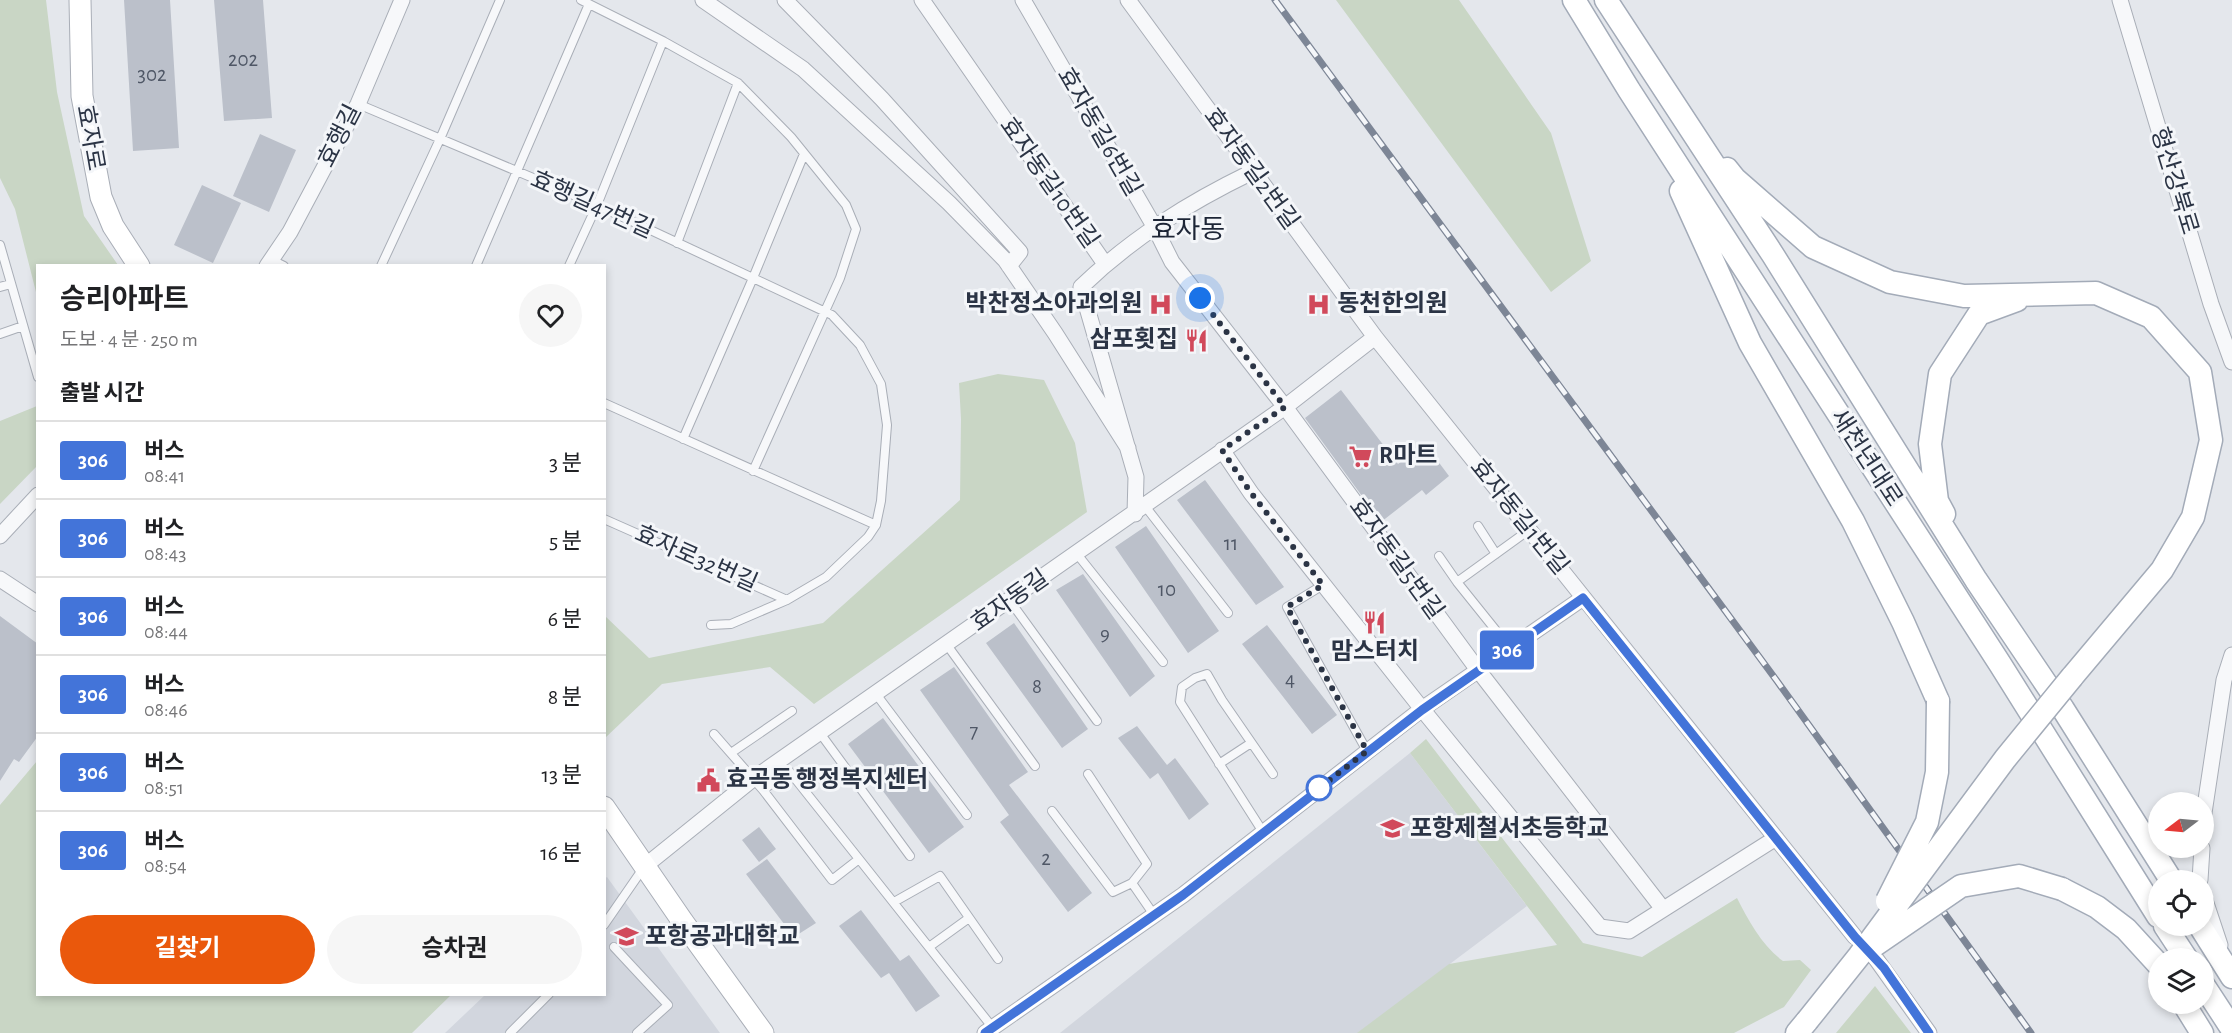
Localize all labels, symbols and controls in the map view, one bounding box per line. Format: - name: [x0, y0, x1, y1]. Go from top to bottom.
- house number: 202: [228, 49, 258, 70]
- street label: 효자동길6번길: [1053, 63, 1146, 200]
- house number: 302: [137, 64, 167, 85]
- street label: 효행길: [313, 101, 366, 171]
- street label: 효자로: [72, 103, 109, 173]
- street label: 효자동길2번길: [1199, 103, 1304, 234]
- street label: 효자동길10번길: [995, 113, 1104, 253]
- street label: 형산강북로: [2146, 124, 2204, 237]
- street label: 효행길47번길: [527, 166, 658, 243]
- district label: 효자동: [1151, 215, 1225, 243]
- your location: [1185, 283, 1215, 313]
- button: heart: [519, 284, 582, 347]
- text: 승리아파트: [60, 286, 189, 314]
- place label: 박찬정소아과의원: [965, 290, 1142, 316]
- place label: 동천한의원: [1337, 290, 1447, 316]
- hospital icon: 박찬정소아과의원: [1147, 291, 1173, 317]
- hospital icon: 동천한의원: [1306, 291, 1332, 317]
- place label: 삼포횟집: [1090, 326, 1178, 352]
- restaurant icon: 삼포횟집: [1183, 327, 1209, 353]
- text: 도보 · 4 분 · 250 m: [60, 330, 198, 350]
- text: 출발 시간: [60, 382, 144, 404]
- street label: 새천년대로: [1826, 405, 1907, 511]
- text: 버스: [144, 440, 184, 462]
- place label: R마트: [1379, 442, 1437, 468]
- supermarket icon: R마트: [1348, 443, 1374, 469]
- text: 306: [78, 450, 108, 471]
- text: 3 분: [549, 452, 582, 474]
- street label: 효자동길1번길: [1465, 454, 1573, 579]
- text: 08:41: [144, 466, 185, 486]
- street label: 효자동길5번길: [1344, 494, 1448, 624]
- text: 버스: [144, 518, 184, 540]
- street label: 효자로32번길: [631, 520, 761, 597]
- text: 306: [78, 528, 108, 549]
- text: 5 분: [549, 530, 582, 552]
- house number: 11: [1224, 533, 1238, 554]
- text: 08:43: [144, 544, 186, 564]
- street label: 효자동길: [966, 565, 1053, 636]
- house number: 10: [1158, 579, 1176, 600]
- text: 버스: [144, 596, 184, 618]
- text: 306: [78, 606, 108, 627]
- text: 6 분: [548, 608, 582, 630]
- restaurant icon: 맘스터치: [1362, 609, 1388, 635]
- text: 08:44: [144, 622, 188, 642]
- house number: 9: [1100, 623, 1110, 644]
- line badge: 306: [1472, 630, 1541, 670]
- place label: 맘스터치: [1331, 638, 1419, 664]
- text: 306: [1492, 640, 1522, 661]
- house number: 4: [1285, 669, 1295, 690]
- text: 버스: [144, 674, 184, 696]
- house number: 8: [1032, 676, 1042, 697]
- text: 306: [78, 684, 108, 705]
- text: 8 분: [548, 686, 582, 708]
- text: 08:46: [144, 700, 188, 720]
- house number: 7: [970, 721, 979, 742]
- text: 버스: [144, 752, 184, 774]
- text: 306: [78, 762, 108, 783]
- text: 13 분: [541, 764, 582, 786]
- place label: 효곡동 행정복지센터: [726, 766, 928, 792]
- public building icon: 효곡동 행정복지센터: [695, 767, 721, 793]
- unlabelled marker: [1306, 775, 1332, 801]
- text: 08:51: [144, 778, 184, 798]
- north arrow: [2148, 792, 2214, 858]
- map controls: [2148, 792, 2214, 1014]
- place label: 포항제철서초등학교: [1410, 815, 1609, 841]
- school or university icon: 포항제철서초등학교: [1379, 816, 1405, 842]
- text: 버스: [144, 830, 184, 852]
- text: 306: [78, 840, 108, 861]
- text: 16 분: [540, 842, 582, 864]
- house number: 2: [1041, 848, 1051, 869]
- text: 08:54: [144, 856, 187, 876]
- button: locate: [2148, 870, 2214, 936]
- button: 길찾기: [60, 915, 315, 984]
- button: 승차권: [327, 915, 582, 984]
- place label: 포항공과대학교: [645, 923, 800, 949]
- school or university icon: 포항공과대학교: [614, 924, 640, 950]
- button: layers: [2148, 948, 2214, 1014]

